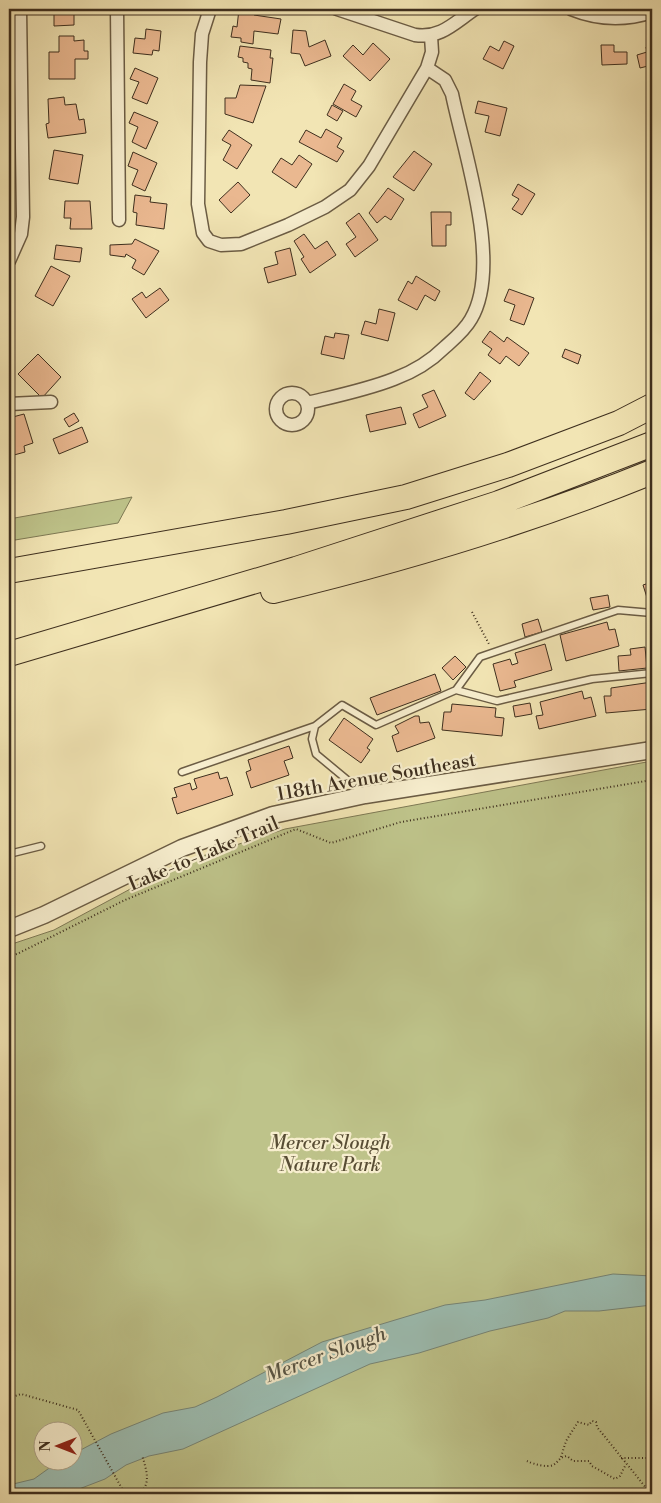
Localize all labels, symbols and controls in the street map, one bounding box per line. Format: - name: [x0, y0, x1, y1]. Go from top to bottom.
- street label: 118th Avenue Southeast: [275, 748, 478, 806]
- street label: Lake-to-Lake Trail: [124, 811, 283, 896]
- park label: Mercer Slough Nature Park: [269, 1131, 391, 1177]
- water label: Mercer Slough: [261, 1322, 391, 1389]
- north arrow: [32, 1420, 82, 1470]
- text: N: [37, 1440, 55, 1452]

